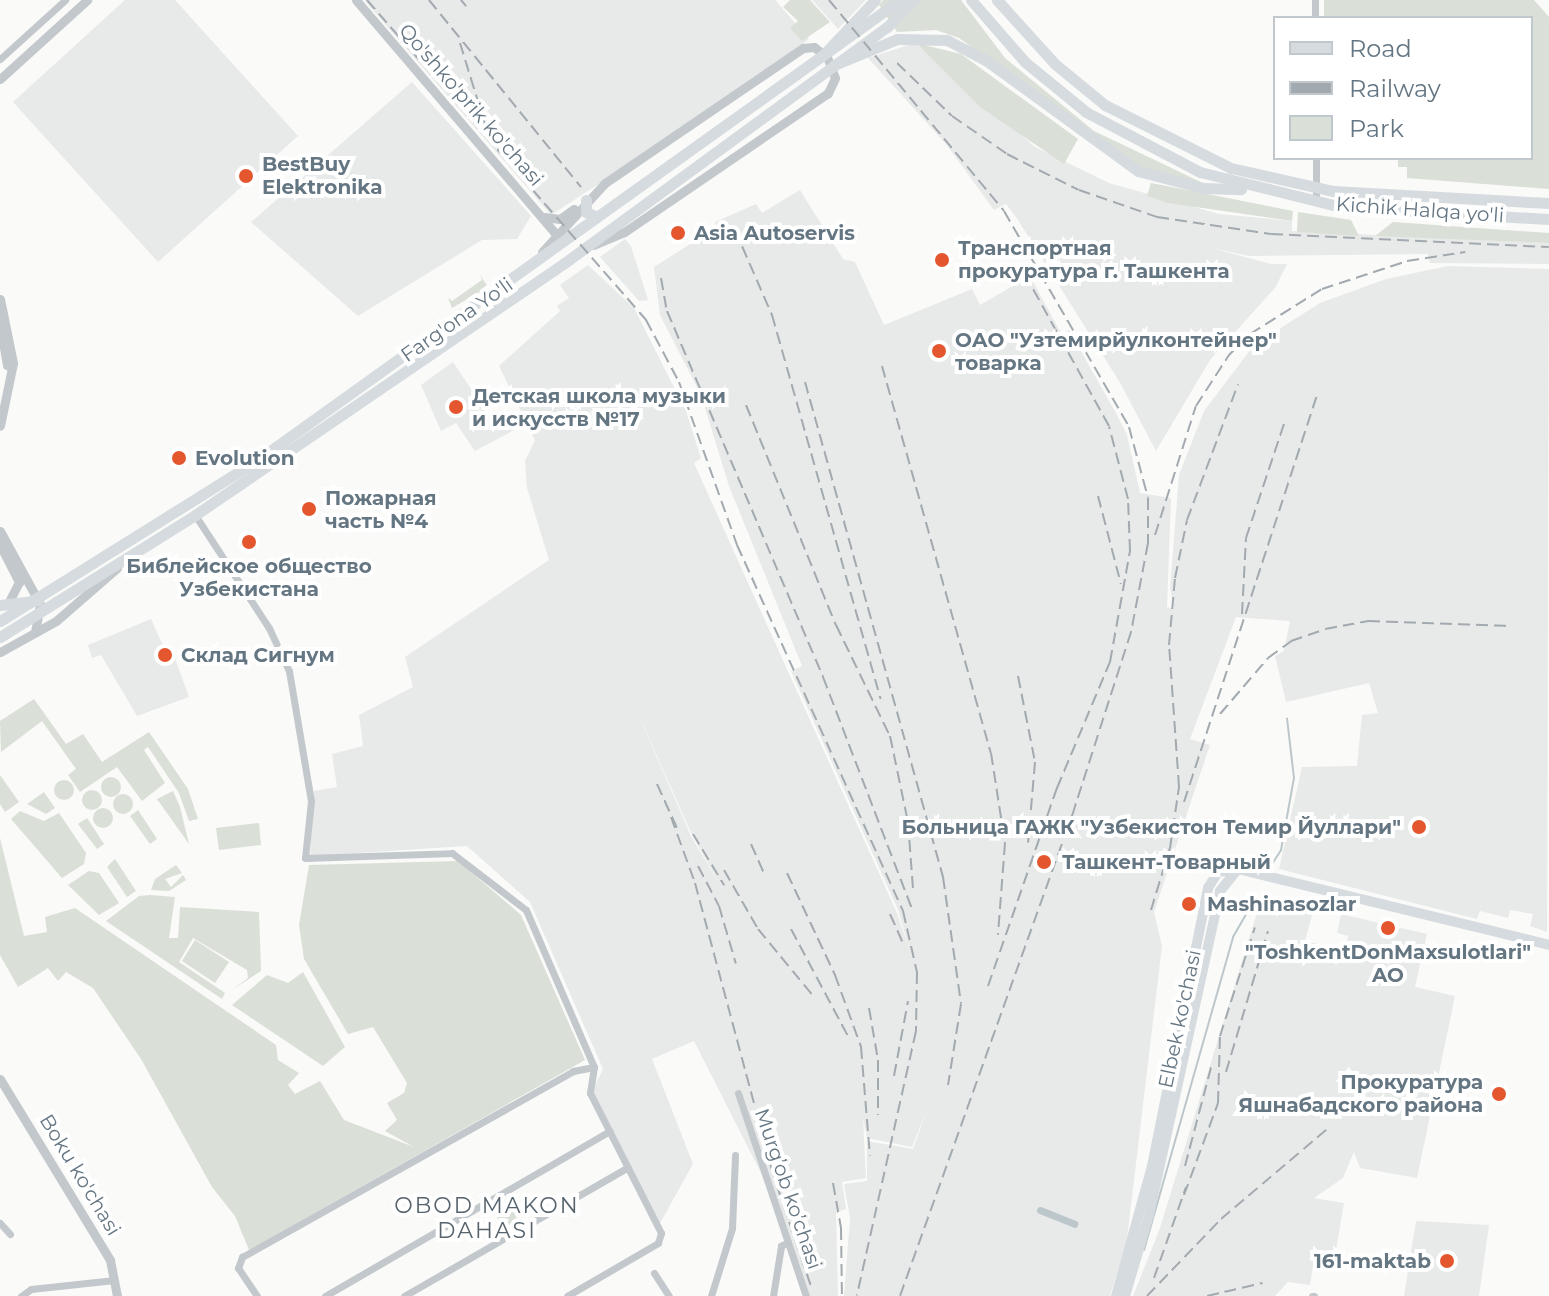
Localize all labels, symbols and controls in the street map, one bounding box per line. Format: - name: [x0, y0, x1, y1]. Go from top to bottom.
- legend: [1273, 16, 1533, 160]
- street label: Qo'shko'prik ko'chasi: [394, 19, 548, 191]
- text: Road: [1349, 34, 1412, 63]
- text: Railway: [1349, 74, 1441, 103]
- text: Park: [1349, 114, 1404, 143]
- place label: BestBuy Elektronika: [262, 152, 382, 199]
- marker: BestBuy Elektronika: [237, 167, 255, 185]
- street label: Kichik Halqa yo'li: [1335, 192, 1505, 228]
- place label: Asia Autoservis: [694, 221, 855, 245]
- marker: Asia Autoservis: [669, 224, 687, 242]
- place label: Транспортная прокуратура г. Ташкента: [958, 236, 1230, 283]
- marker: Транспортная прокуратура г. Ташкента: [933, 251, 951, 269]
- street label: Farg'ona Yo'li: [397, 273, 517, 367]
- place label: ОАО "Узтемирйулконтейнер" товарка: [955, 328, 1277, 375]
- marker: ОАО "Узтемирйулконтейнер" товарка: [930, 342, 948, 360]
- place label: Детская школа музыки и искусств №17: [472, 384, 726, 431]
- marker: Детская школа музыки и искусств №17: [447, 398, 465, 416]
- place label: Evolution: [195, 446, 294, 470]
- marker: Evolution: [170, 449, 188, 467]
- place label: Пожарная часть №4: [325, 486, 437, 533]
- marker: Пожарная часть №4: [300, 500, 318, 518]
- marker: Библейское общество Узбекистана: [240, 533, 258, 551]
- place label: Библейское общество Узбекистана: [126, 554, 372, 601]
- place label: Склад Сигнум: [181, 643, 335, 667]
- marker: Склад Сигнум: [156, 646, 174, 664]
- place label: Больница ГАЖК "Узбекистон Темир Йуллари": [902, 815, 1401, 839]
- marker: Больница ГАЖК "Узбекистон Темир Йуллари": [1408, 816, 1430, 838]
- place label: Ташкент-Товарный: [1062, 850, 1271, 874]
- marker: Ташкент-Товарный: [1033, 851, 1055, 873]
- place label: Mashinasozlar: [1207, 892, 1356, 916]
- marker: Mashinasozlar: [1178, 893, 1200, 915]
- marker: "ToshkentDonMaxsulotlari" AO: [1379, 919, 1397, 937]
- place label: "ToshkentDonMaxsulotlari" AO: [1245, 940, 1531, 987]
- street label: Elbek ko'chasi: [1154, 948, 1206, 1090]
- place label: Прокуратура Яшнабадского района: [1239, 1070, 1483, 1117]
- marker: Прокуратура Яшнабадского района: [1490, 1085, 1508, 1103]
- street label: Murg’ob ko’chasi: [749, 1106, 827, 1272]
- street label: Boku ko'chasi: [34, 1110, 126, 1240]
- district label: OBOD MAKON DAHASI: [394, 1192, 580, 1244]
- place label: 161-maktab: [1314, 1249, 1431, 1273]
- marker: 161-maktab: [1438, 1252, 1456, 1270]

